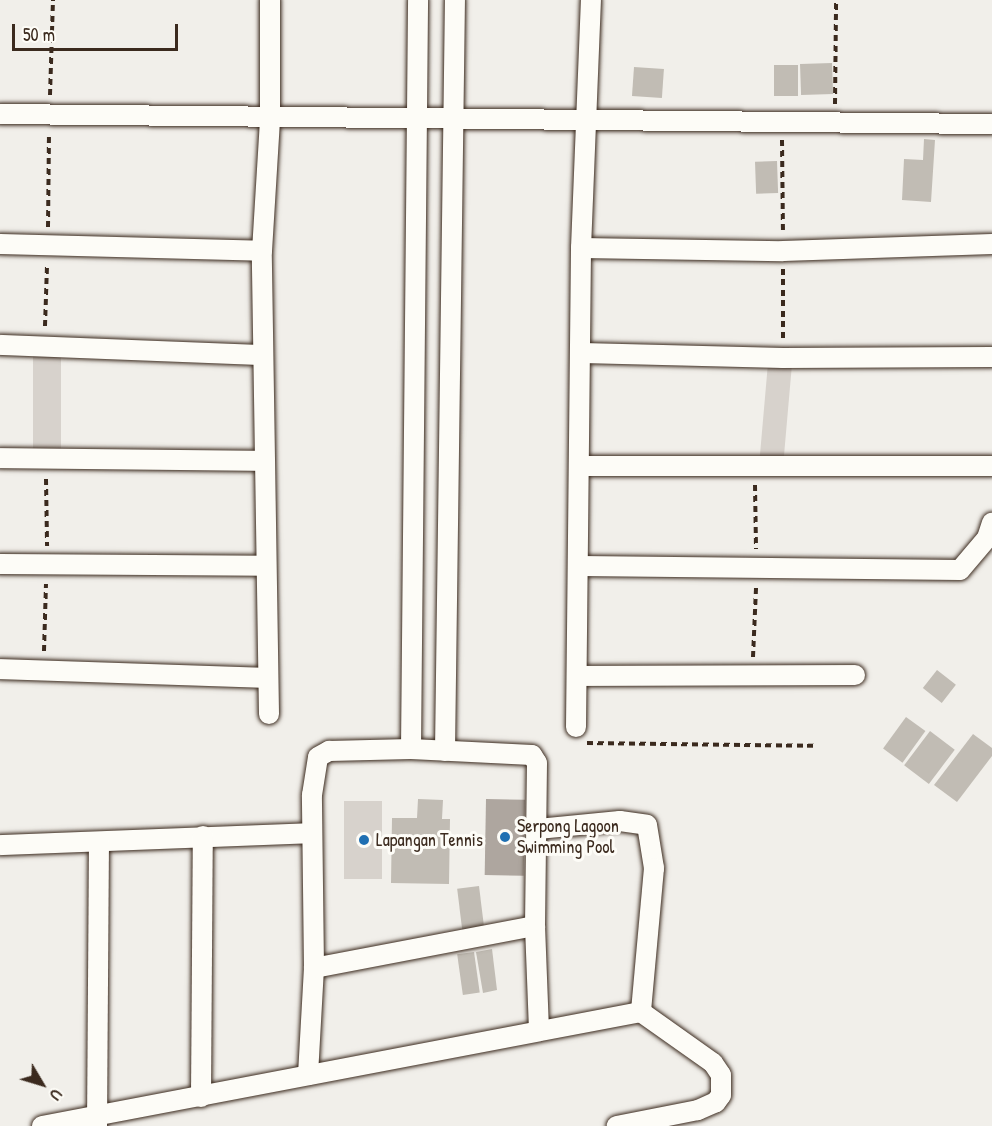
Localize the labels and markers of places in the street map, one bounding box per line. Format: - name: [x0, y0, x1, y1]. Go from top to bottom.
- place label: Serpong Lagoon Swimming Pool: [517, 816, 619, 858]
- place label: Lapangan Tennis: [376, 829, 483, 851]
- marker: Serpong Lagoon Swimming Pool: [498, 830, 512, 844]
- marker: Lapangan Tennis: [357, 833, 371, 847]

